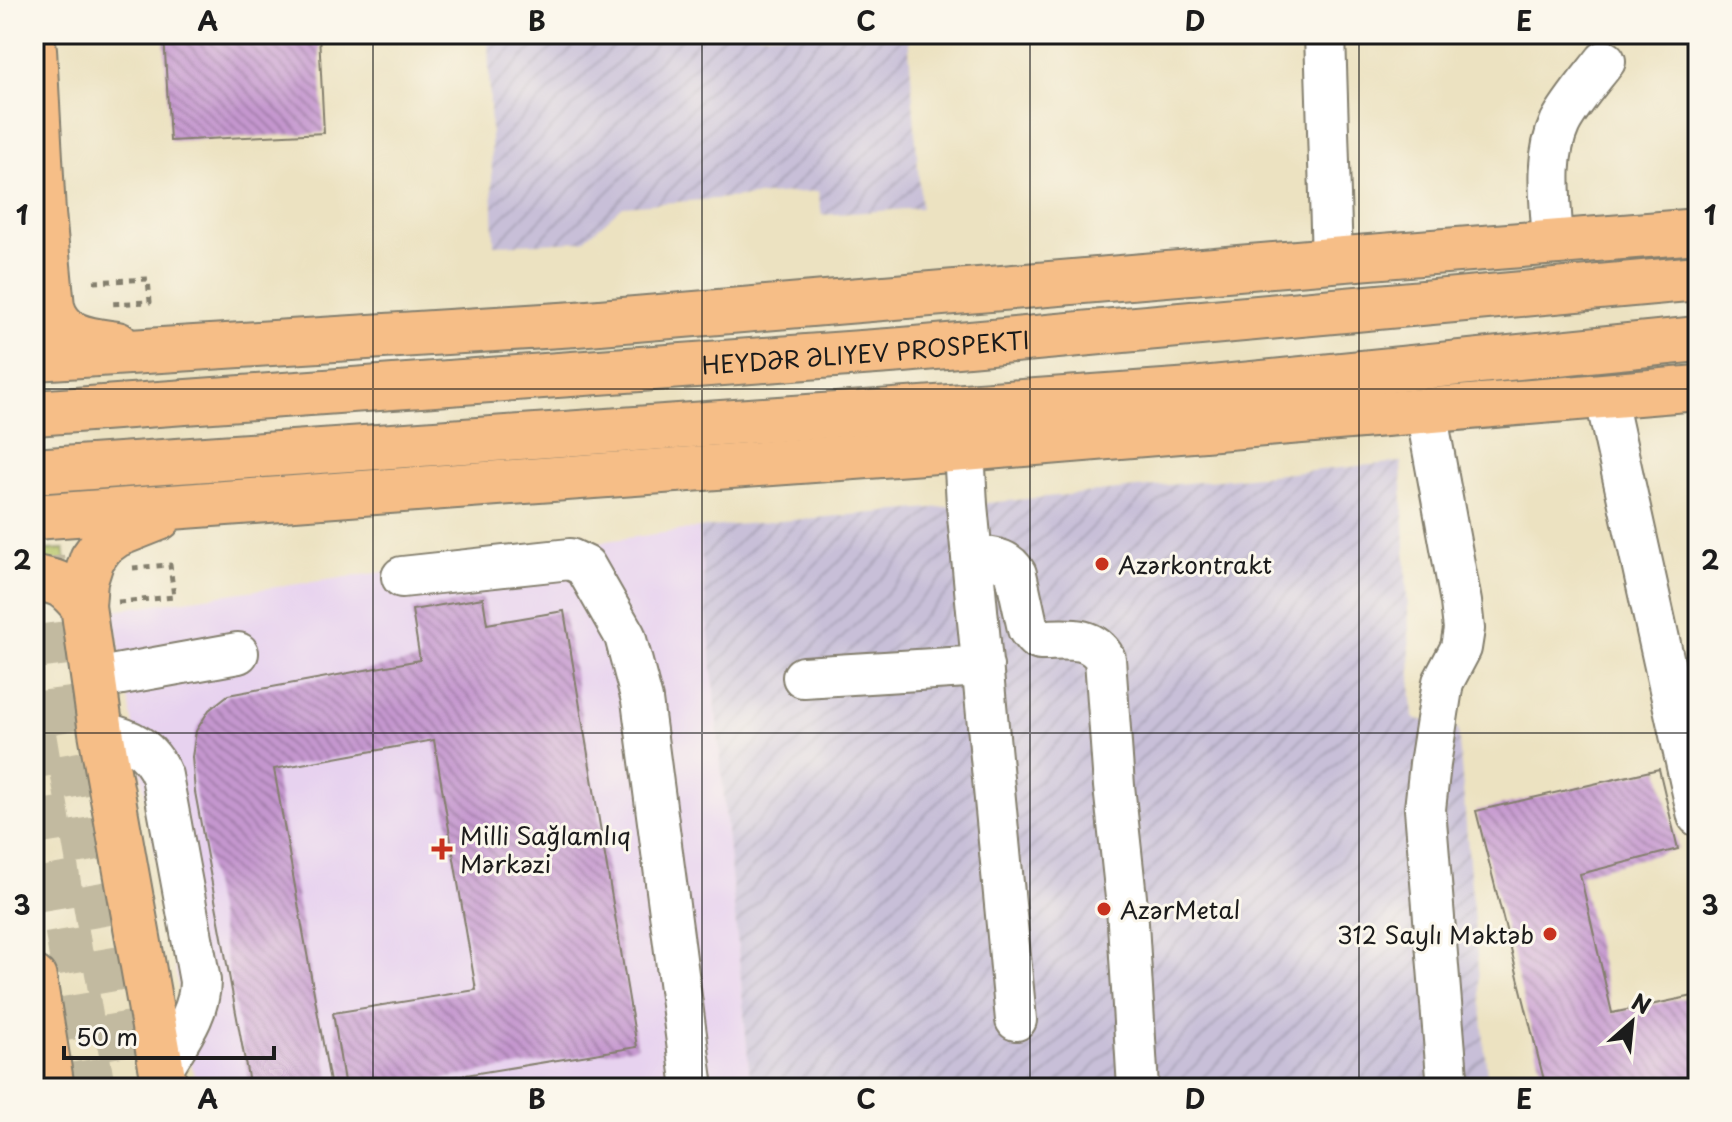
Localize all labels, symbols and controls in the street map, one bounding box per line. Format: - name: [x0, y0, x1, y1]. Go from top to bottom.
- text: A: [198, 1, 218, 40]
- text: B: [528, 1, 546, 40]
- text: C: [856, 1, 876, 40]
- text: D: [1185, 1, 1205, 40]
- text: E: [1516, 1, 1532, 40]
- text: 1: [16, 195, 28, 234]
- text: 1: [1704, 195, 1716, 234]
- street label: HEYDƏR ƏLIYEV PROSPEKTI: [700, 321, 1031, 383]
- text: 2: [13, 540, 31, 579]
- text: 2: [1701, 540, 1719, 579]
- place label: Azərkontrakt: [1118, 546, 1272, 582]
- marker: Azərkontrakt: [1093, 555, 1111, 573]
- place label: Milli Sağlamlıq Mərkəzi: [460, 817, 631, 881]
- marker: Milli Sağlamlıq Mərkəzi: [431, 838, 453, 860]
- text: 3: [13, 885, 31, 924]
- text: 3: [1701, 885, 1719, 924]
- place label: AzərMetal: [1120, 891, 1240, 927]
- marker: AzərMetal: [1095, 900, 1113, 918]
- place label: 312 Saylı Məktəb: [1337, 916, 1534, 952]
- marker: 312 Saylı Məktəb: [1541, 925, 1559, 943]
- north arrow: [1592, 982, 1672, 1062]
- text: N: [1627, 984, 1657, 1022]
- scale bar: [64, 1010, 274, 1060]
- text: 50 m: [76, 1018, 138, 1054]
- text: A: [198, 1079, 218, 1118]
- text: B: [528, 1079, 546, 1118]
- text: C: [856, 1079, 876, 1118]
- text: D: [1185, 1079, 1205, 1118]
- text: E: [1516, 1079, 1532, 1118]

